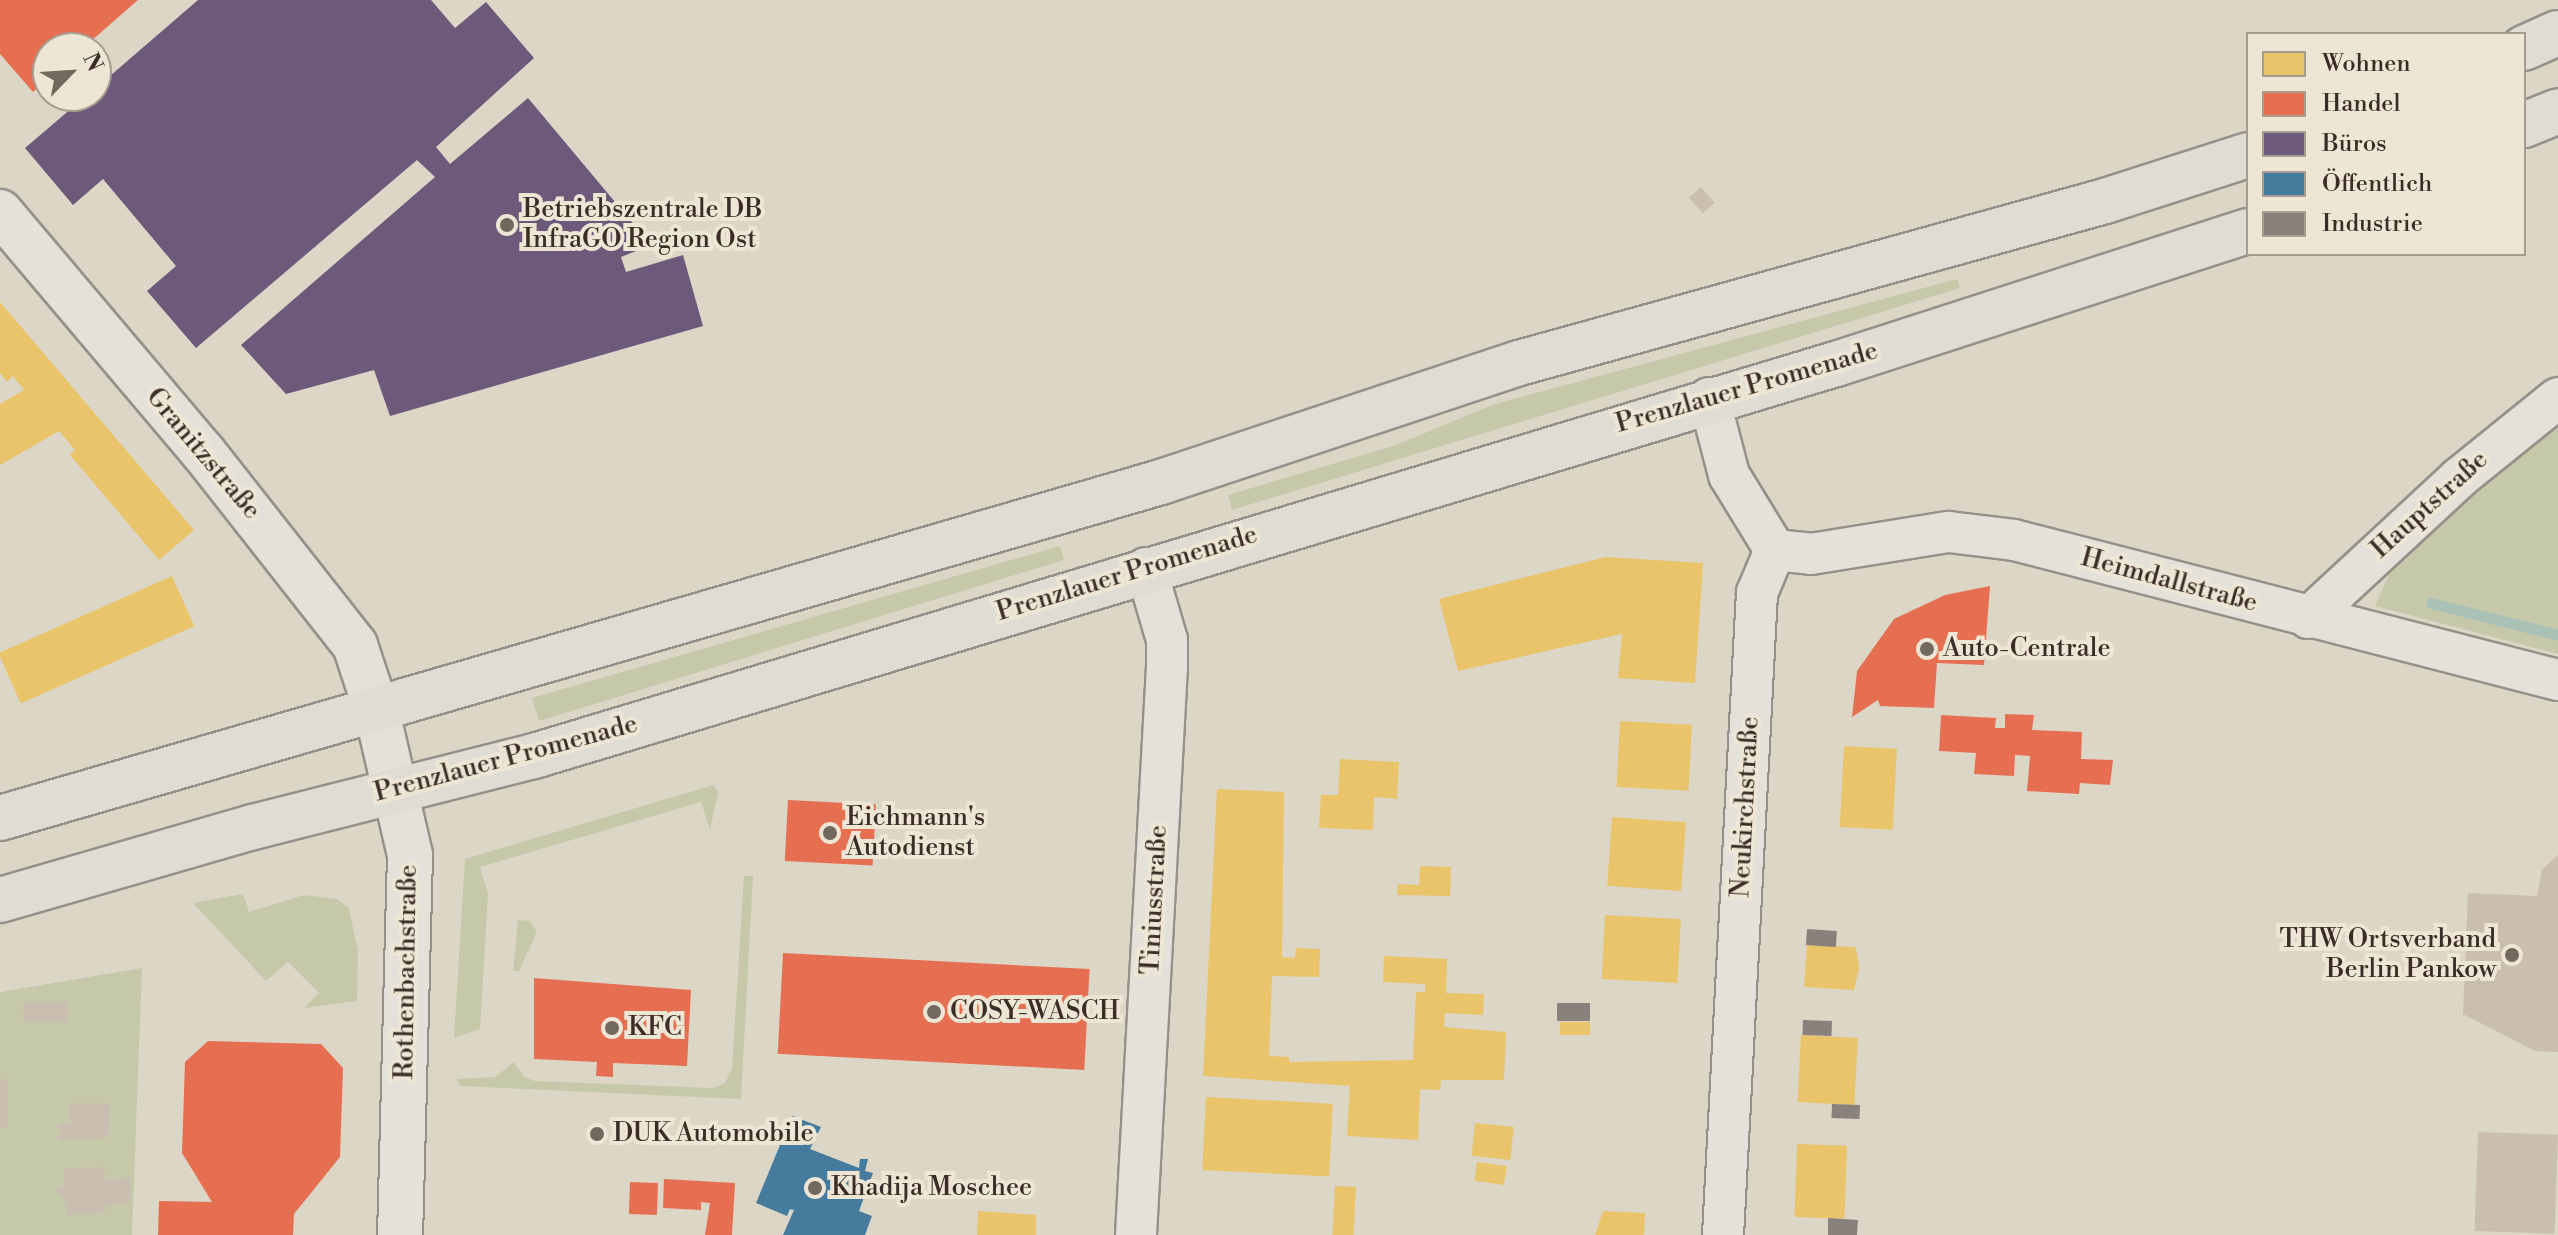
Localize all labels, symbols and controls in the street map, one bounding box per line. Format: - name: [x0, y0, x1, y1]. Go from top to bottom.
- north arrow: [32, 32, 112, 112]
- legend: [2246, 32, 2526, 256]
- text: N: [76, 49, 108, 76]
- text: Wohnen: [2322, 49, 2411, 79]
- text: Handel: [2322, 89, 2401, 119]
- text: Büros: [2322, 129, 2387, 159]
- text: Öffentlich: [2322, 169, 2432, 199]
- place label: Betriebszentrale DB InfraGO Region Ost: [523, 194, 763, 256]
- text: Industrie: [2322, 209, 2423, 239]
- marker: Betriebszentrale DB InfraGO Region Ost: [498, 216, 516, 234]
- street label: Prenzlauer Promenade: [1612, 336, 1882, 440]
- street label: Granitzstraße: [139, 382, 267, 526]
- street label: Hauptstraße: [2365, 445, 2495, 565]
- street label: Prenzlauer Promenade: [993, 519, 1261, 629]
- street label: Heimdallstraße: [2077, 542, 2261, 620]
- place label: Auto-Centrale: [1943, 633, 2111, 665]
- marker: Auto-Centrale: [1918, 640, 1936, 658]
- street label: Prenzlauer Promenade: [371, 709, 641, 809]
- street label: Neukirchstraße: [1726, 716, 1766, 898]
- place label: Eichmann's Autodienst: [846, 802, 985, 864]
- marker: Eichmann's Autodienst: [821, 824, 839, 842]
- street label: Tiniusstraße: [1136, 824, 1174, 976]
- street label: Rothenbachstraße: [390, 864, 424, 1080]
- place label: THW Ortsverband Berlin Pankow: [2280, 924, 2496, 986]
- marker: THW Ortsverband Berlin Pankow: [2503, 946, 2521, 964]
- place label: COSY-WASCH: [950, 996, 1120, 1028]
- marker: COSY-WASCH: [925, 1003, 943, 1021]
- place label: KFC: [628, 1012, 682, 1044]
- marker: KFC: [603, 1019, 621, 1037]
- place label: DUK Automobile: [613, 1118, 814, 1150]
- marker: DUK Automobile: [588, 1125, 606, 1143]
- place label: Khadija Moschee: [831, 1172, 1032, 1204]
- marker: Khadija Moschee: [806, 1179, 824, 1197]

